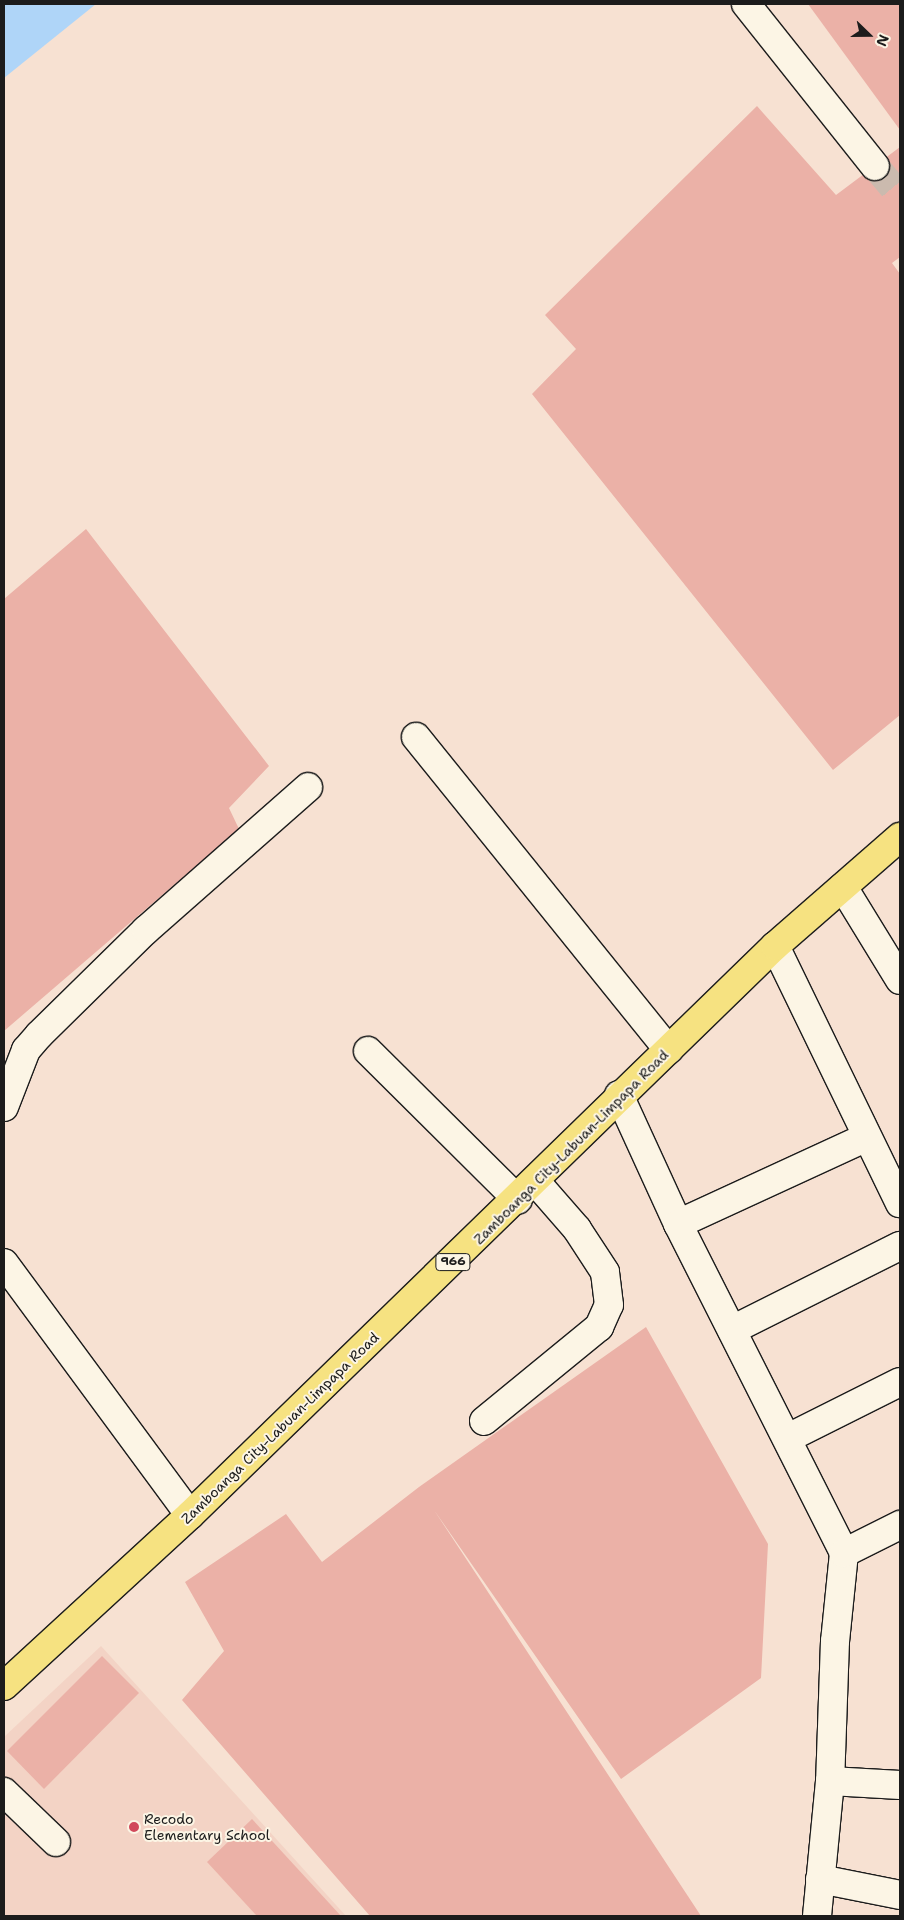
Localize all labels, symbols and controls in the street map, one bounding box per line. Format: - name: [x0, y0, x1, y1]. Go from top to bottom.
- north arrow: [844, 10, 894, 60]
- text: N: [872, 32, 893, 49]
- street label: Zamboanga City-Labuan-Limpapa Road: [470, 1046, 672, 1248]
- road number: 966: [434, 1252, 472, 1272]
- street label: Zamboanga City-Labuan-Limpapa Road: [178, 1329, 382, 1527]
- place label: Recodo Elementary School: [144, 1811, 270, 1844]
- marker: Recodo Elementary School: [128, 1821, 140, 1833]

